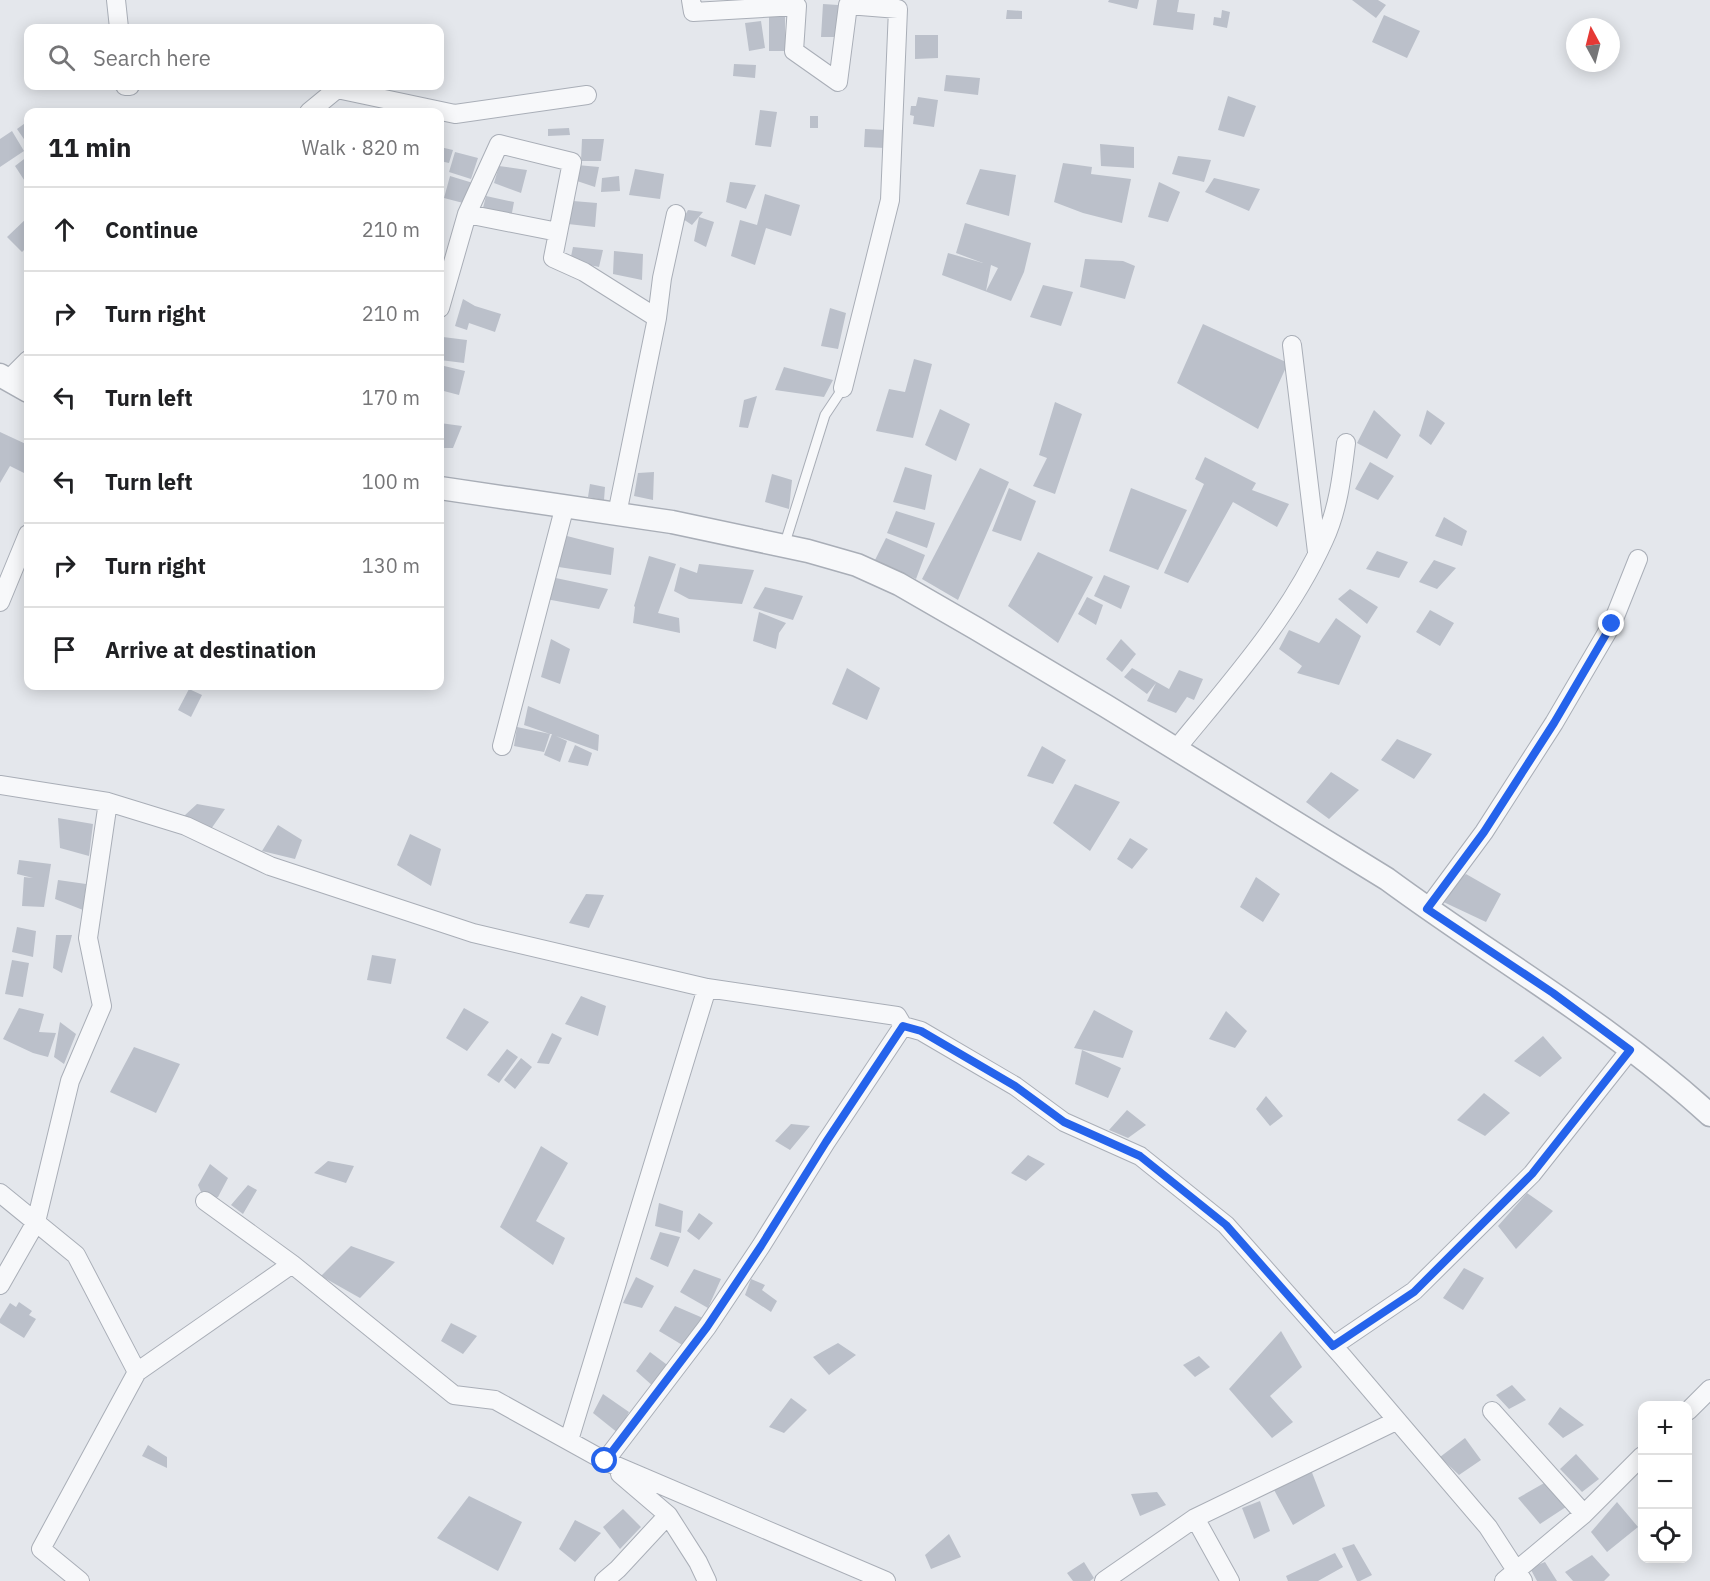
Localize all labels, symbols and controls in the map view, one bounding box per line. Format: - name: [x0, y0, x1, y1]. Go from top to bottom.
- north arrow: [1566, 18, 1620, 72]
- search box: [24, 24, 444, 90]
- icon: search: [45, 41, 78, 74]
- text: Search here: [93, 43, 211, 72]
- text: 11 min: [48, 130, 132, 164]
- text: Walk · 820 m: [302, 134, 420, 161]
- icon: ahead: [48, 213, 81, 246]
- text: Continue: [105, 215, 198, 244]
- text: 210 m: [362, 216, 420, 243]
- icon: right: [48, 297, 81, 330]
- text: Turn right: [105, 299, 206, 328]
- text: 210 m: [362, 300, 420, 327]
- icon: left: [48, 381, 81, 414]
- text: Turn left: [105, 383, 193, 412]
- text: 170 m: [362, 384, 420, 411]
- icon: left: [48, 465, 81, 498]
- text: Turn left: [105, 467, 193, 496]
- text: 100 m: [362, 468, 420, 495]
- icon: right: [48, 549, 81, 582]
- text: Turn right: [105, 551, 206, 580]
- text: 130 m: [362, 552, 420, 579]
- route end: [1598, 610, 1624, 636]
- icon: arrive: [48, 633, 81, 666]
- text: Arrive at destination: [105, 635, 316, 664]
- map controls: [1638, 1401, 1692, 1563]
- button: +: [1638, 1401, 1692, 1455]
- route start: [591, 1447, 617, 1473]
- button: −: [1638, 1455, 1692, 1509]
- button: locate: [1638, 1509, 1692, 1563]

